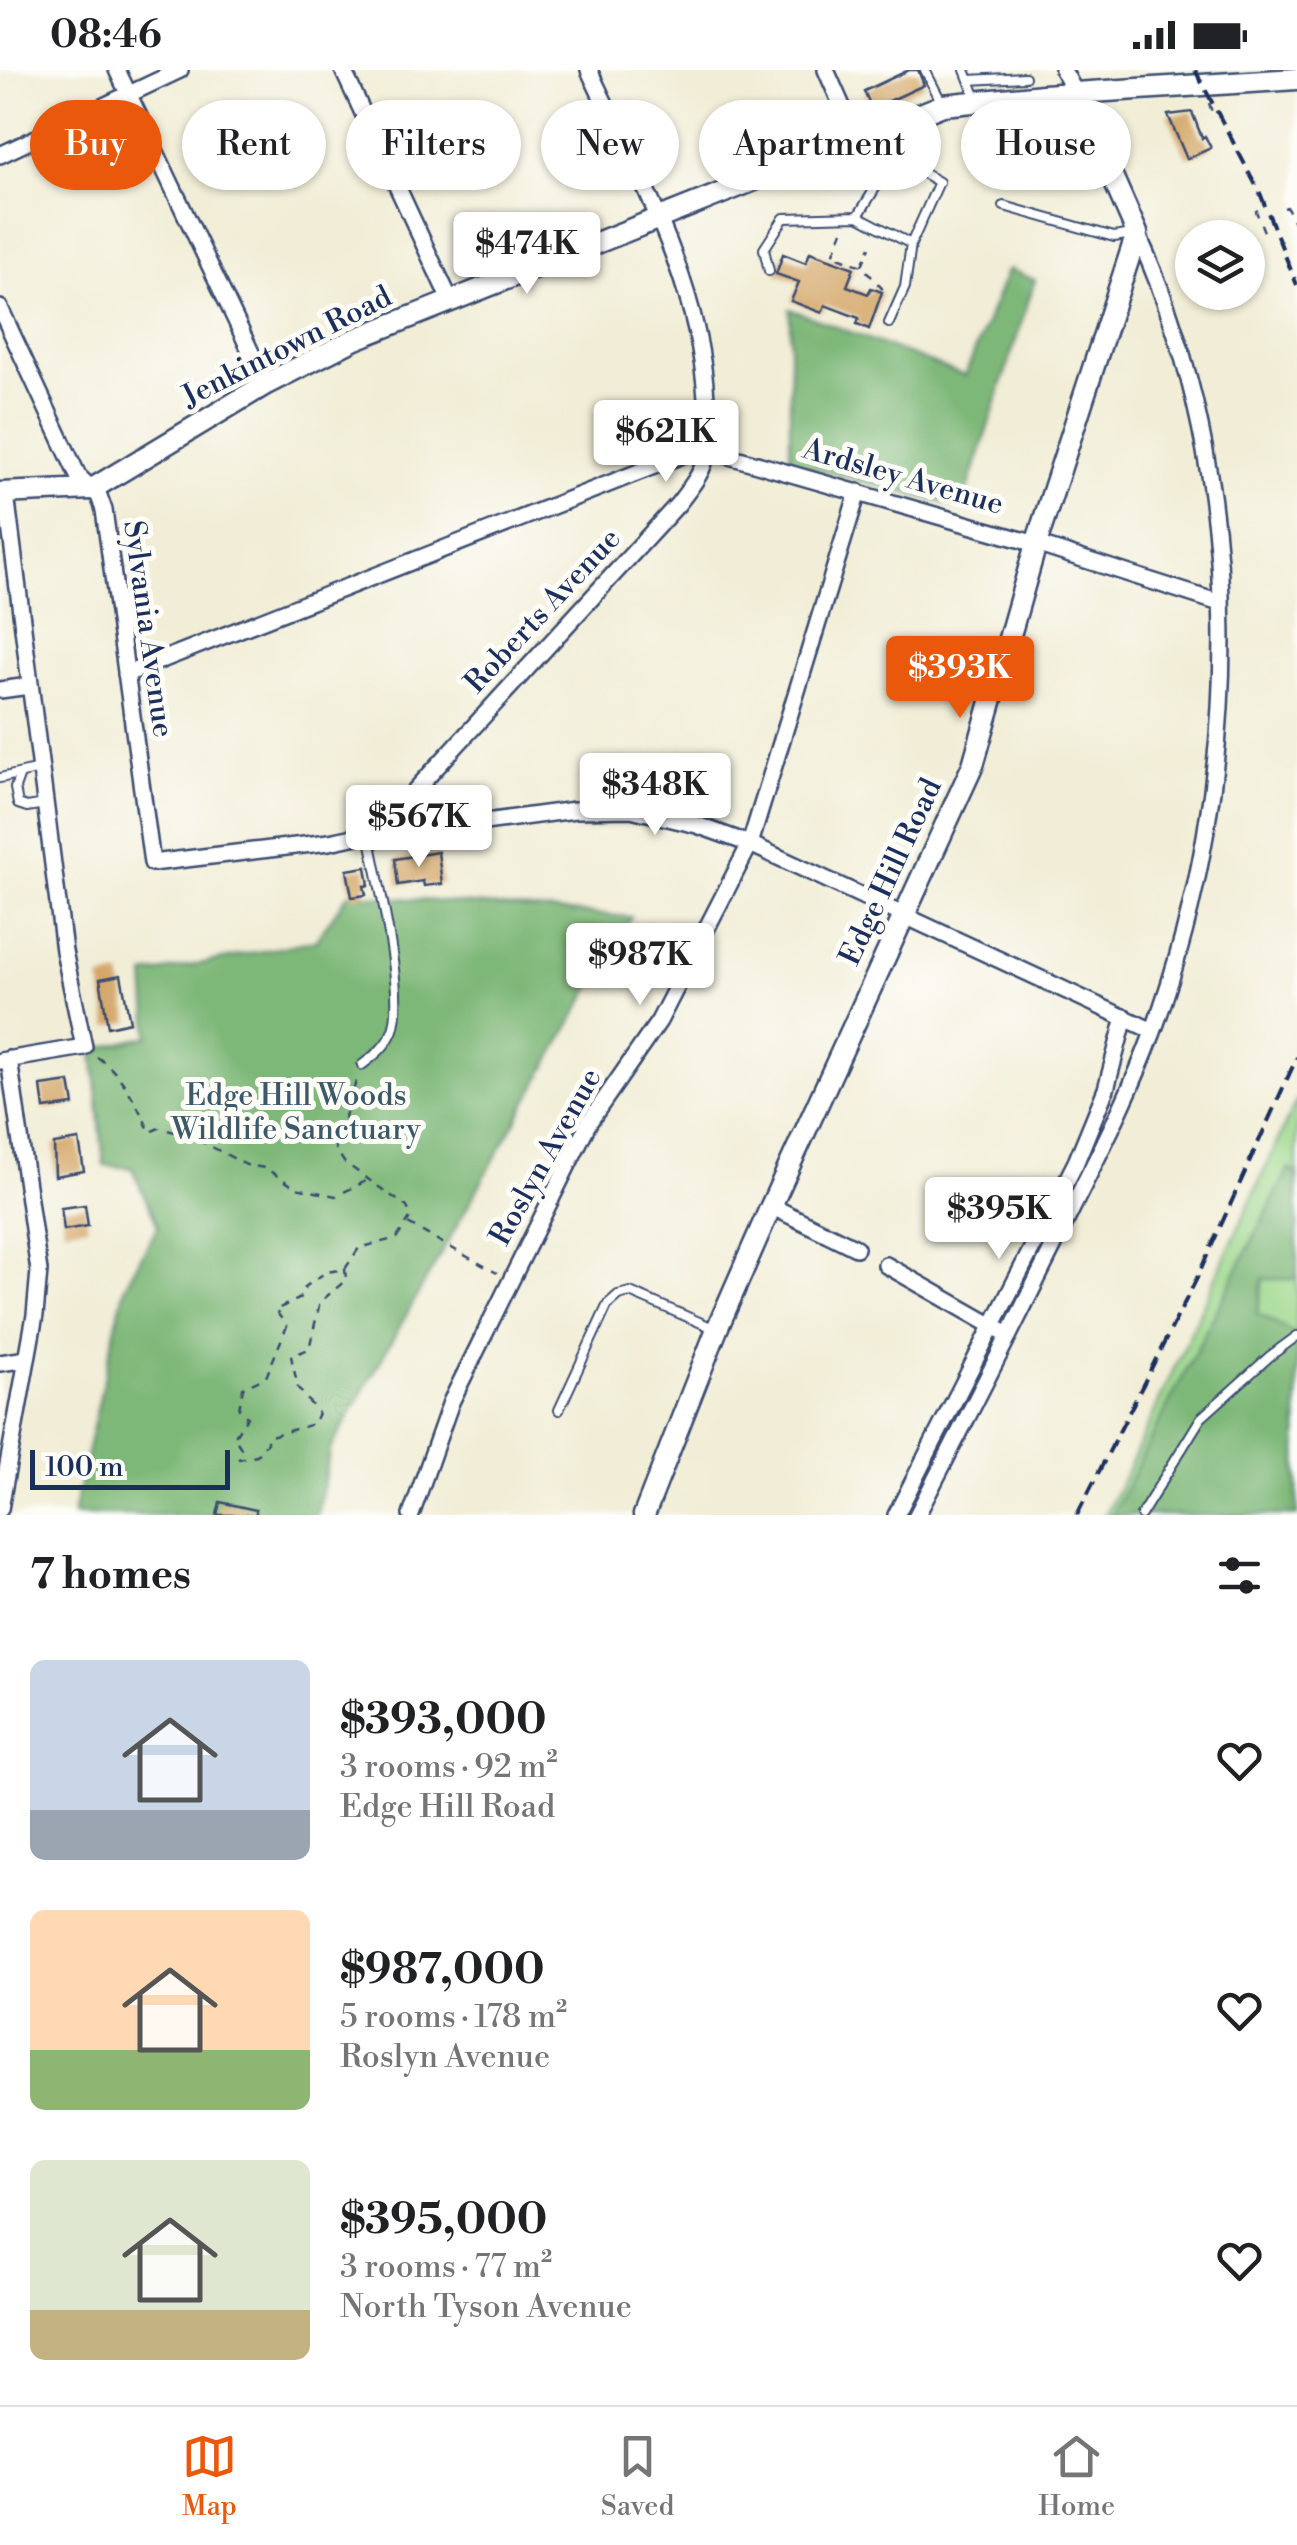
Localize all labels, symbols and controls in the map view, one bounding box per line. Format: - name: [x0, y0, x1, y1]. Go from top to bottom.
- text: 08:46: [50, 12, 162, 59]
- chip: Buy: [30, 100, 162, 190]
- chip: Rent: [182, 100, 326, 190]
- chip: Filters: [346, 100, 521, 190]
- chip: New: [541, 100, 679, 190]
- chip: Apartment: [699, 100, 941, 190]
- chip: House: [961, 100, 1131, 190]
- pin: $474K: [457, 212, 597, 297]
- map controls: [1175, 220, 1265, 310]
- button: layers: [1175, 220, 1265, 310]
- text: $474K: [475, 224, 579, 264]
- street label: Jenkintown Road: [175, 278, 398, 417]
- pin: $621K: [596, 400, 736, 485]
- text: $621K: [616, 412, 716, 452]
- street label: Ardsley Avenue: [797, 430, 1008, 524]
- street label: Sylvania Avenue: [114, 518, 182, 740]
- street label: Roberts Avenue: [457, 520, 629, 702]
- pin: $393K: [890, 636, 1030, 721]
- text: $393K: [908, 648, 1012, 688]
- pin: $348K: [585, 753, 725, 838]
- text: $348K: [602, 765, 708, 805]
- street label: Edge Hill Road: [831, 773, 951, 971]
- pin: $567K: [349, 785, 489, 870]
- text: $567K: [368, 797, 470, 837]
- pin: $987K: [570, 923, 710, 1008]
- text: $987K: [588, 935, 692, 975]
- street label: Roslyn Avenue: [482, 1062, 610, 1252]
- park label: Edge Hill Woods Wildlife Sanctuary: [170, 1077, 421, 1149]
- pin: $395K: [929, 1177, 1069, 1262]
- text: $395K: [947, 1189, 1051, 1229]
- scale bar: [30, 1445, 230, 1490]
- text: 100 m: [45, 1450, 124, 1485]
- icon: filters: [1212, 1548, 1267, 1603]
- text: 7 homes: [30, 1549, 191, 1602]
- text: $393,000: [340, 1694, 547, 1747]
- icon: home: [110, 1700, 230, 1820]
- icon: heart: [1212, 1733, 1267, 1788]
- text: 3 rooms · 92 m²: [340, 1747, 558, 1787]
- text: Edge Hill Road: [340, 1787, 555, 1827]
- text: $987,000: [340, 1944, 545, 1997]
- icon: home: [110, 1950, 230, 2070]
- icon: heart: [1212, 1983, 1267, 2038]
- text: 5 rooms · 178 m²: [340, 1997, 567, 2037]
- text: Roslyn Avenue: [340, 2037, 550, 2077]
- text: $395,000: [340, 2194, 547, 2247]
- icon: home: [110, 2200, 230, 2320]
- icon: heart: [1212, 2233, 1267, 2288]
- text: 3 rooms · 77 m²: [340, 2247, 552, 2287]
- text: North Tyson Avenue: [340, 2287, 632, 2327]
- tab: Map: [182, 2429, 237, 2524]
- tab: Saved: [601, 2429, 674, 2524]
- tab: Home: [1038, 2429, 1115, 2524]

